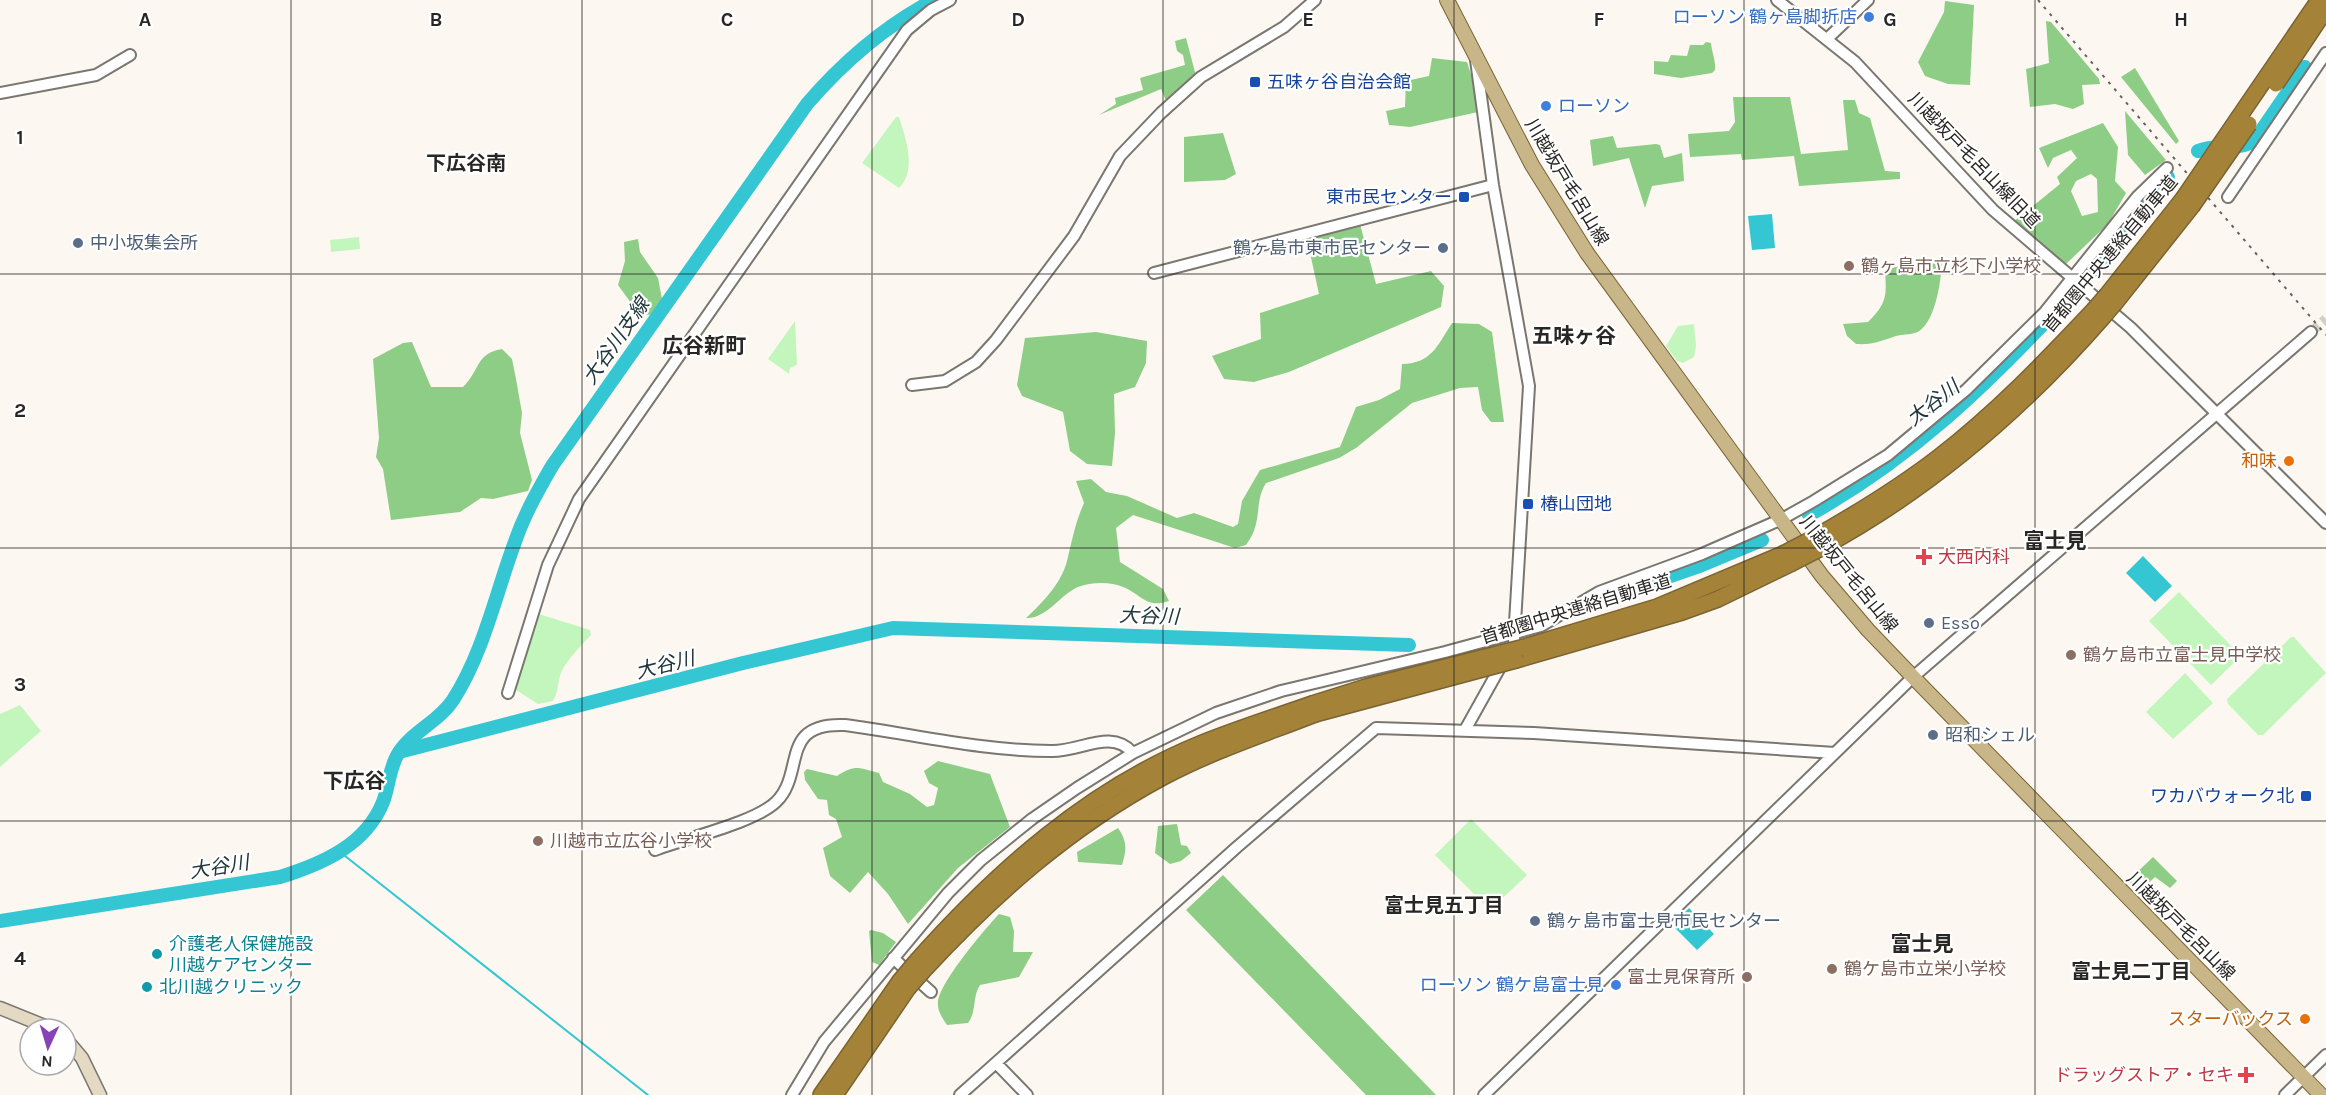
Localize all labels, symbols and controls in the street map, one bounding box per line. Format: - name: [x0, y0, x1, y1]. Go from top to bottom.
- place label: ローソン 鶴ヶ島脚折店: [1673, 6, 1857, 28]
- text: A: [139, 8, 152, 31]
- text: B: [430, 8, 442, 31]
- text: C: [721, 8, 733, 31]
- text: D: [1011, 8, 1025, 31]
- text: E: [1302, 8, 1314, 31]
- text: F: [1594, 8, 1605, 31]
- text: G: [1883, 8, 1897, 31]
- text: H: [2174, 8, 2188, 31]
- marker: ローソン 鶴ヶ島脚折店: [1862, 10, 1876, 24]
- place label: 五味ヶ谷自治会館: [1267, 71, 1411, 93]
- marker: 五味ヶ谷自治会館: [1248, 75, 1262, 89]
- street label: 川越坂戸毛呂山線旧道: [1904, 88, 2044, 232]
- place label: ローソン: [1558, 95, 1630, 117]
- marker: ローソン: [1539, 99, 1553, 113]
- street label: 川越坂戸毛呂山線: [1520, 115, 1614, 249]
- text: 1: [16, 126, 24, 149]
- district label: 下広谷南: [426, 152, 506, 175]
- street label: 首都圏中央連絡自動車道: [2038, 171, 2182, 337]
- place label: 東市民センター: [1326, 186, 1452, 208]
- marker: 東市民センター: [1457, 190, 1471, 204]
- place label: 中小坂集会所: [90, 232, 198, 254]
- marker: 中小坂集会所: [71, 236, 85, 250]
- place label: 鶴ヶ島市東市民センター: [1233, 237, 1431, 259]
- marker: 鶴ヶ島市東市民センター: [1436, 241, 1450, 255]
- place label: 鶴ヶ島市立杉下小学校: [1861, 255, 2041, 277]
- marker: 鶴ヶ島市立杉下小学校: [1842, 259, 1856, 273]
- water label: 大谷川支線: [578, 291, 656, 389]
- district label: 五味ヶ谷: [1532, 324, 1616, 348]
- district label: 広谷新町: [662, 334, 746, 358]
- water label: 大谷川: [1902, 374, 1965, 431]
- text: 2: [14, 399, 26, 422]
- place label: 和味: [2241, 450, 2277, 472]
- marker: 和味: [2282, 454, 2296, 468]
- place label: 椿山団地: [1540, 493, 1612, 515]
- marker: 椿山団地: [1521, 497, 1535, 511]
- street label: 川越坂戸毛呂山線: [1795, 511, 1903, 637]
- district label: 富士見: [2024, 529, 2087, 553]
- place label: 大西内科: [1938, 546, 2010, 568]
- marker: 大西内科: [1915, 548, 1933, 566]
- street label: 首都圏中央連絡自動車道: [1478, 570, 1674, 648]
- water label: 大谷川: [1119, 603, 1181, 629]
- place label: Esso: [1941, 612, 1980, 634]
- marker: Esso: [1922, 616, 1936, 630]
- place label: 鶴ケ島市立富士見中学校: [2083, 644, 2281, 666]
- water label: 大谷川: [633, 646, 699, 683]
- marker: 鶴ケ島市立富士見中学校: [2064, 648, 2078, 662]
- text: 3: [14, 673, 26, 696]
- place label: 昭和シェル: [1945, 724, 2035, 746]
- marker: 昭和シェル: [1926, 728, 1940, 742]
- district label: 下広谷: [323, 769, 386, 793]
- place label: ワカバウォーク北: [2150, 785, 2294, 807]
- marker: ワカバウォーク北: [2299, 789, 2313, 803]
- place label: 川越市立広谷小学校: [550, 830, 712, 852]
- marker: 川越市立広谷小学校: [531, 834, 545, 848]
- water label: 大谷川: [188, 851, 252, 883]
- street label: 川越坂戸毛呂山線: [2122, 867, 2240, 985]
- district label: 富士見五丁目: [1384, 894, 1504, 917]
- place label: 鶴ヶ島市富士見市民センター: [1547, 910, 1781, 932]
- marker: 鶴ヶ島市富士見市民センター: [1528, 914, 1542, 928]
- district label: 富士見: [1891, 932, 1954, 956]
- place label: 介護老人保健施設 川越ケアセンター: [169, 933, 313, 976]
- text: 4: [14, 947, 26, 970]
- marker: 介護老人保健施設 川越ケアセンター: [150, 947, 164, 961]
- place label: 鶴ケ島市立栄小学校: [1844, 958, 2006, 980]
- district label: 富士見二丁目: [2071, 960, 2191, 983]
- marker: 鶴ケ島市立栄小学校: [1825, 962, 1839, 976]
- place label: 富士見保育所: [1627, 966, 1735, 988]
- marker: 富士見保育所: [1740, 970, 1754, 984]
- place label: ローソン 鶴ケ島富士見: [1420, 974, 1604, 996]
- place label: 北川越クリニック: [159, 976, 303, 998]
- marker: ローソン 鶴ケ島富士見: [1609, 978, 1623, 992]
- marker: 北川越クリニック: [140, 980, 154, 994]
- place label: スターバックス: [2168, 1008, 2293, 1030]
- marker: スターバックス: [2298, 1012, 2312, 1026]
- north arrow: [18, 1017, 78, 1077]
- text: N: [41, 1052, 53, 1071]
- place label: ドラッグストア・セキ: [2054, 1064, 2234, 1086]
- marker: ドラッグストア・セキ: [2239, 1068, 2253, 1082]

